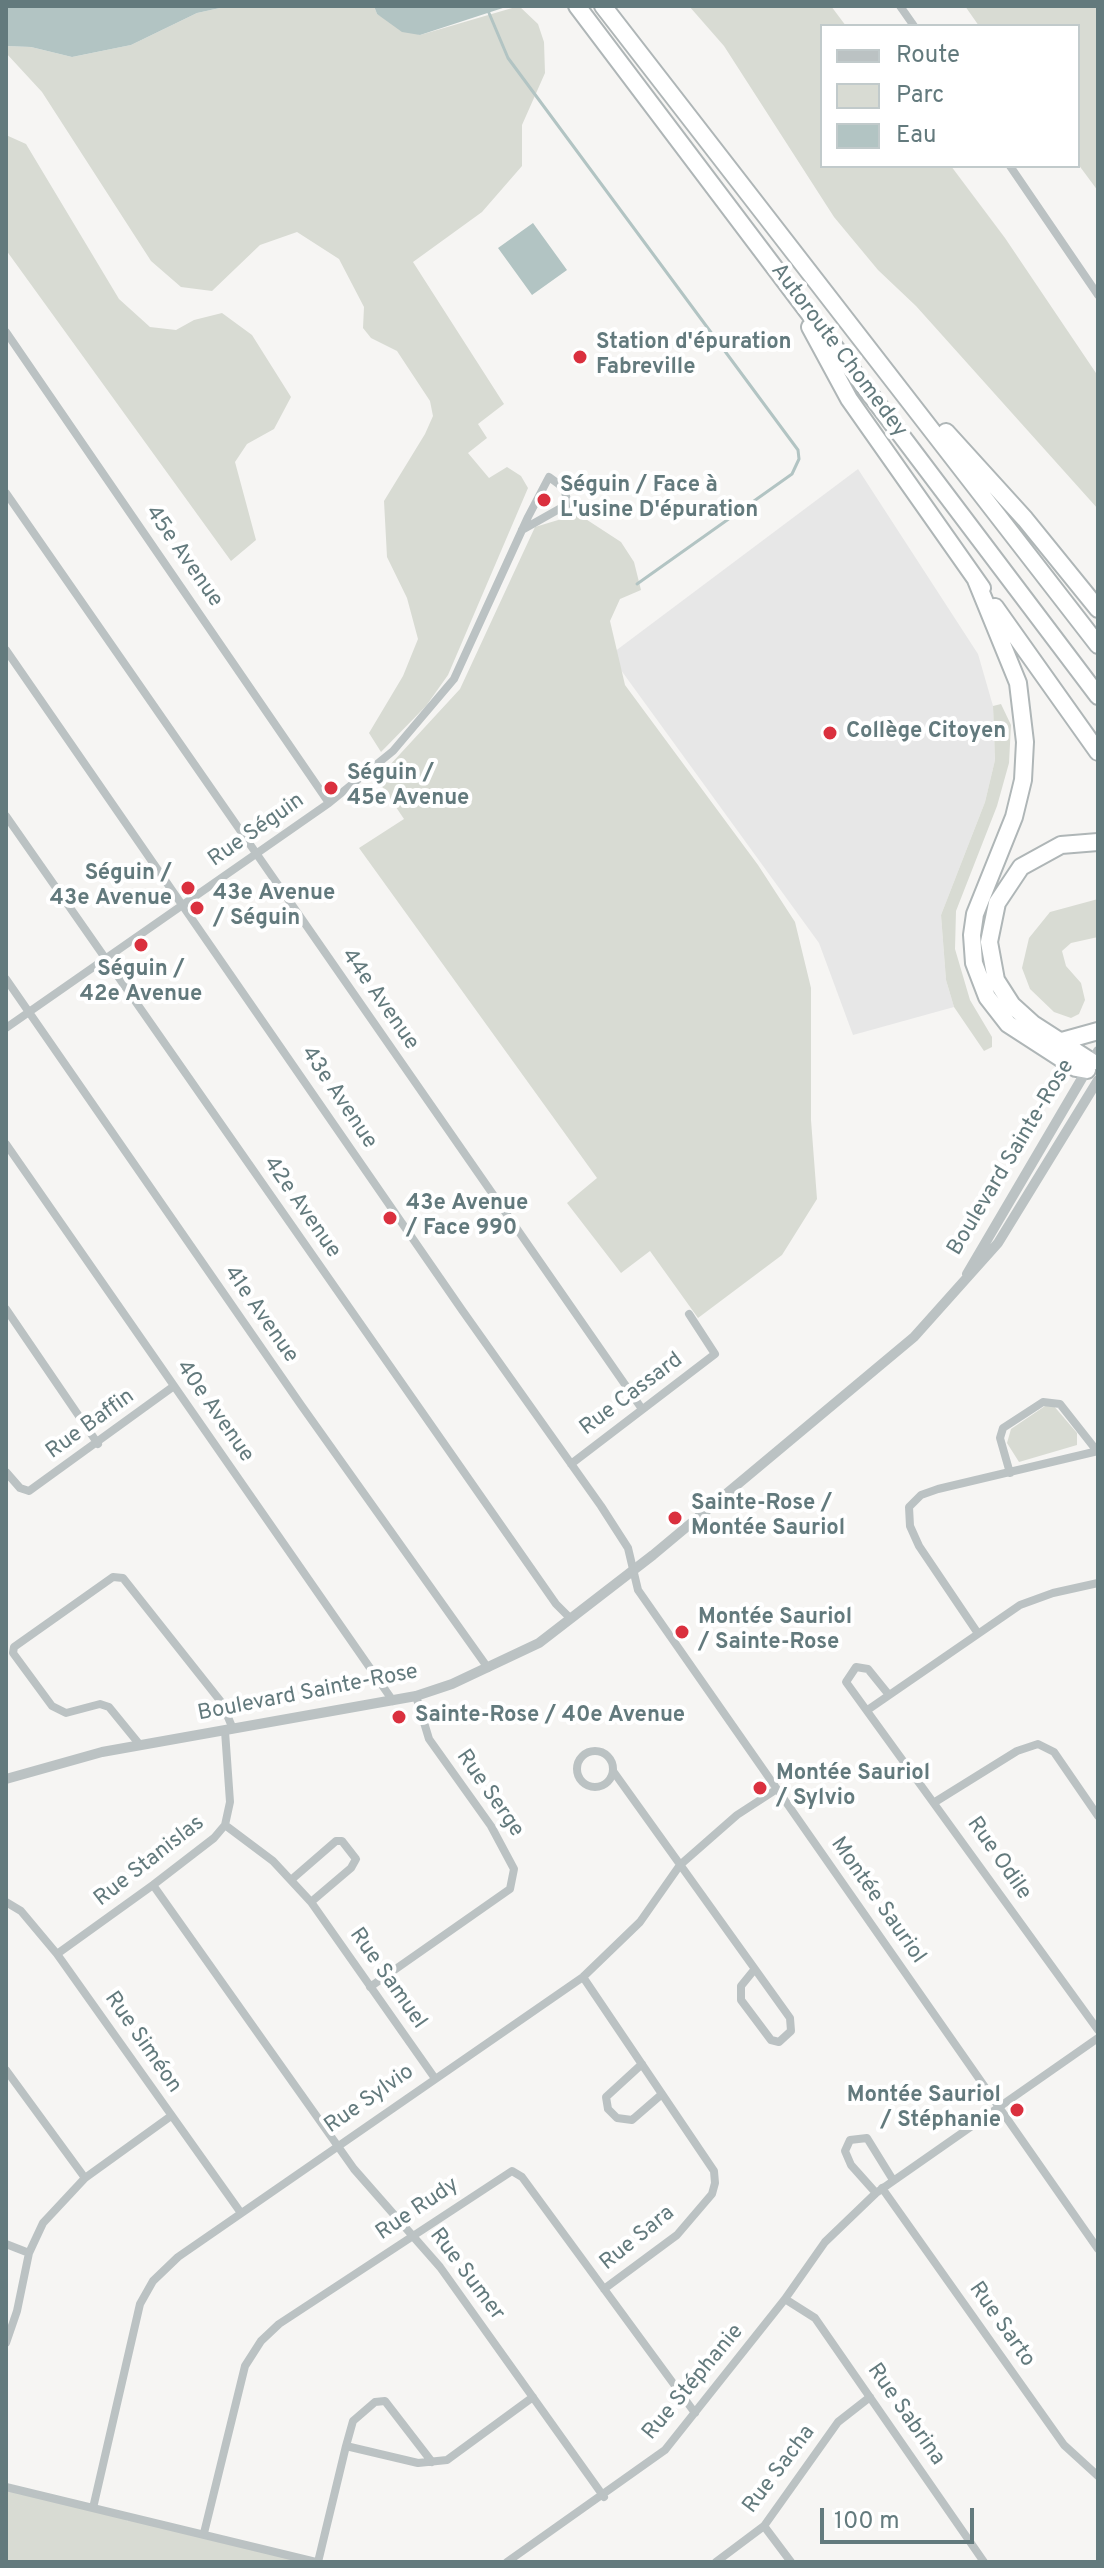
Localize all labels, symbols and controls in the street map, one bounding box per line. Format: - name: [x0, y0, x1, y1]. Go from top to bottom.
- legend: [820, 24, 1080, 168]
- text: Route: [896, 41, 960, 71]
- text: Parc: [896, 81, 944, 111]
- text: Eau: [896, 121, 936, 151]
- street label: Autoroute Chomedey: [764, 259, 912, 443]
- place label: Station d'épuration Fabreville: [596, 331, 792, 382]
- marker: Station d'épuration Fabreville: [571, 348, 589, 366]
- place label: Séguin / Face à L'usine D'épuration: [560, 474, 758, 526]
- marker: Séguin / Face à L'usine D'épuration: [535, 491, 553, 509]
- street label: 45e Avenue: [138, 501, 228, 613]
- place label: Collège Citoyen: [846, 720, 1006, 746]
- marker: Collège Citoyen: [821, 724, 839, 742]
- place label: Séguin / 45e Avenue: [347, 762, 469, 814]
- marker: Séguin / 45e Avenue: [322, 779, 340, 797]
- street label: Rue Séguin: [204, 788, 310, 874]
- place label: Séguin / 43e Avenue: [50, 862, 172, 914]
- marker: Séguin / 43e Avenue: [179, 879, 197, 897]
- place label: 43e Avenue / Séguin: [213, 882, 335, 934]
- marker: 43e Avenue / Séguin: [188, 899, 206, 917]
- marker: Séguin / 42e Avenue: [132, 936, 150, 954]
- street label: 44e Avenue: [334, 944, 424, 1056]
- place label: Séguin / 42e Avenue: [80, 958, 202, 1010]
- street label: 43e Avenue: [294, 1042, 382, 1154]
- street label: Boulevard Sainte-Rose: [943, 1055, 1081, 1261]
- street label: 42e Avenue: [256, 1152, 346, 1264]
- place label: 43e Avenue / Face 990: [406, 1192, 528, 1244]
- marker: 43e Avenue / Face 990: [381, 1209, 399, 1227]
- street label: 41e Avenue: [217, 1261, 303, 1369]
- street label: Rue Cassard: [575, 1348, 689, 1442]
- street label: 40e Avenue: [169, 1356, 259, 1468]
- street label: Rue Baffin: [42, 1384, 140, 1466]
- place label: Sainte-Rose / Montée Sauriol: [691, 1492, 845, 1544]
- marker: Sainte-Rose / Montée Sauriol: [666, 1509, 684, 1527]
- place label: Montée Sauriol / Sainte-Rose: [698, 1606, 852, 1658]
- marker: Montée Sauriol / Sainte-Rose: [673, 1623, 691, 1641]
- street label: Boulevard Sainte-Rose: [196, 1660, 420, 1728]
- place label: Sainte-Rose / 40e Avenue: [415, 1704, 685, 1730]
- marker: Sainte-Rose / 40e Avenue: [390, 1708, 408, 1726]
- street label: Rue Serge: [449, 1745, 529, 1843]
- place label: Montée Sauriol / Sylvio: [776, 1762, 930, 1814]
- marker: Montée Sauriol / Sylvio: [751, 1779, 769, 1797]
- street label: Rue Stanislas: [90, 1811, 210, 1913]
- street label: Rue Odile: [960, 1813, 1036, 1905]
- street label: Montée Sauriol: [824, 1833, 930, 1969]
- street label: Rue Samuel: [343, 1923, 431, 2035]
- street label: Rue Siméon: [97, 1987, 187, 2099]
- street label: Rue Sylvio: [320, 2060, 420, 2140]
- place label: Montée Sauriol / Stéphanie: [847, 2084, 1001, 2136]
- marker: Montée Sauriol / Stéphanie: [1008, 2101, 1026, 2119]
- street label: Rue Rudy: [372, 2173, 464, 2247]
- street label: Rue Sara: [595, 2201, 681, 2277]
- street label: Rue Sumer: [423, 2224, 509, 2326]
- street label: Rue Sarto: [962, 2277, 1040, 2373]
- street label: Rue Stéphanie: [638, 2320, 750, 2446]
- street label: Rue Sabrina: [860, 2359, 950, 2471]
- street label: Rue Sacha: [738, 2421, 822, 2519]
- scale bar: [824, 2492, 978, 2542]
- text: 100 m: [834, 2507, 900, 2537]

